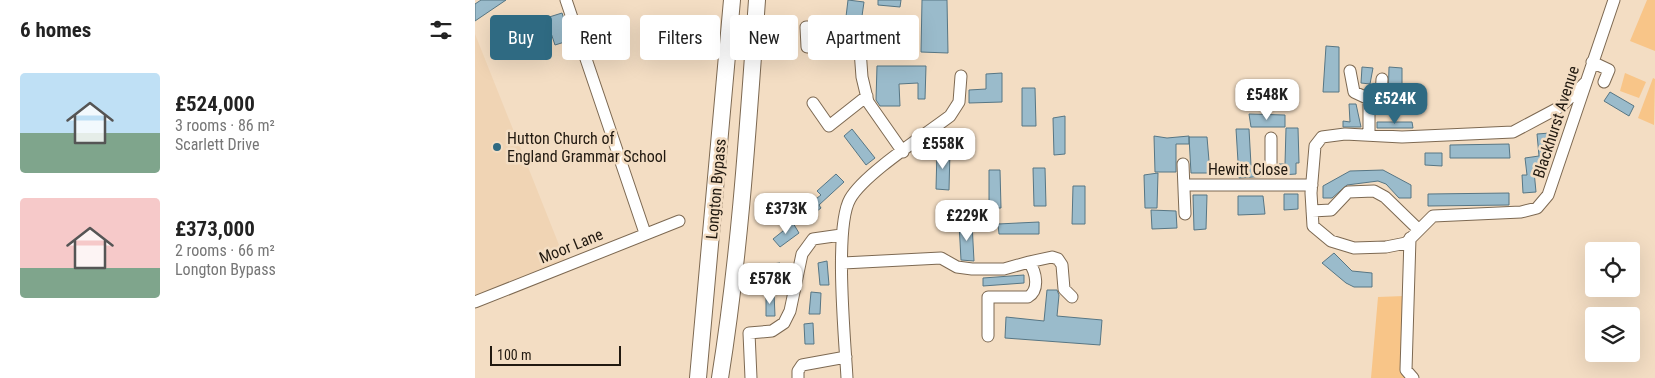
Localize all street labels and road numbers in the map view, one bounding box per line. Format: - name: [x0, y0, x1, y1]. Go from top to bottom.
- street label: Blackhurst Avenue: [1529, 64, 1583, 180]
- street label: Longton Bypass: [702, 138, 730, 240]
- street label: Hewitt Close: [1208, 160, 1288, 179]
- street label: Moor Lane: [536, 225, 606, 267]

